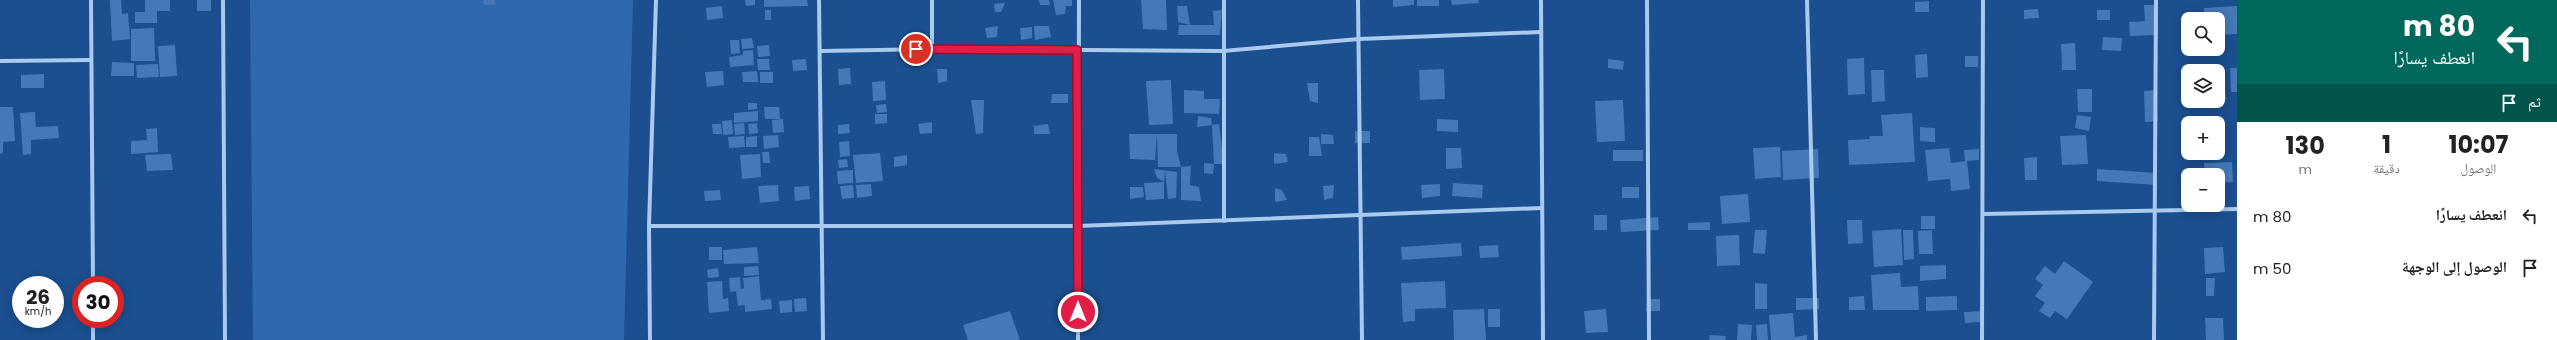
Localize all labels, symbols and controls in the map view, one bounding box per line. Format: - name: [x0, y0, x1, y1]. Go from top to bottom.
- text: 80 m: [2403, 7, 2475, 46]
- map controls: [2181, 12, 2225, 212]
- button: search: [2181, 12, 2225, 56]
- icon: left: [2489, 16, 2541, 68]
- pin: [899, 32, 933, 66]
- icon: arrive: [905, 38, 927, 60]
- text: انعطف يسارًا: [2394, 45, 2475, 70]
- button: layers: [2181, 64, 2225, 108]
- text: ثم: [2528, 91, 2541, 112]
- icon: arrive: [2498, 92, 2520, 114]
- button: +: [2181, 116, 2225, 160]
- text: 1: [2382, 128, 2391, 161]
- text: 10:07: [2448, 128, 2508, 161]
- text: 130: [2286, 129, 2325, 162]
- text: دقيقة: [2373, 159, 2400, 178]
- text: الوصول: [2460, 159, 2496, 178]
- text: m: [2299, 160, 2312, 179]
- button: −: [2181, 168, 2225, 212]
- text: انعطف يسارًا: [2436, 204, 2507, 225]
- icon: left: [2519, 205, 2541, 227]
- text: 80 m: [2253, 206, 2291, 227]
- text: الوصول إلى الوجهة: [2402, 256, 2507, 277]
- icon: arrive: [2519, 257, 2541, 279]
- text: 50 m: [2253, 258, 2291, 279]
- speed limit sign: 30: [72, 276, 124, 328]
- text: 26: [26, 283, 50, 311]
- position arrow: [1057, 291, 1099, 333]
- text: km/h: [25, 304, 51, 319]

